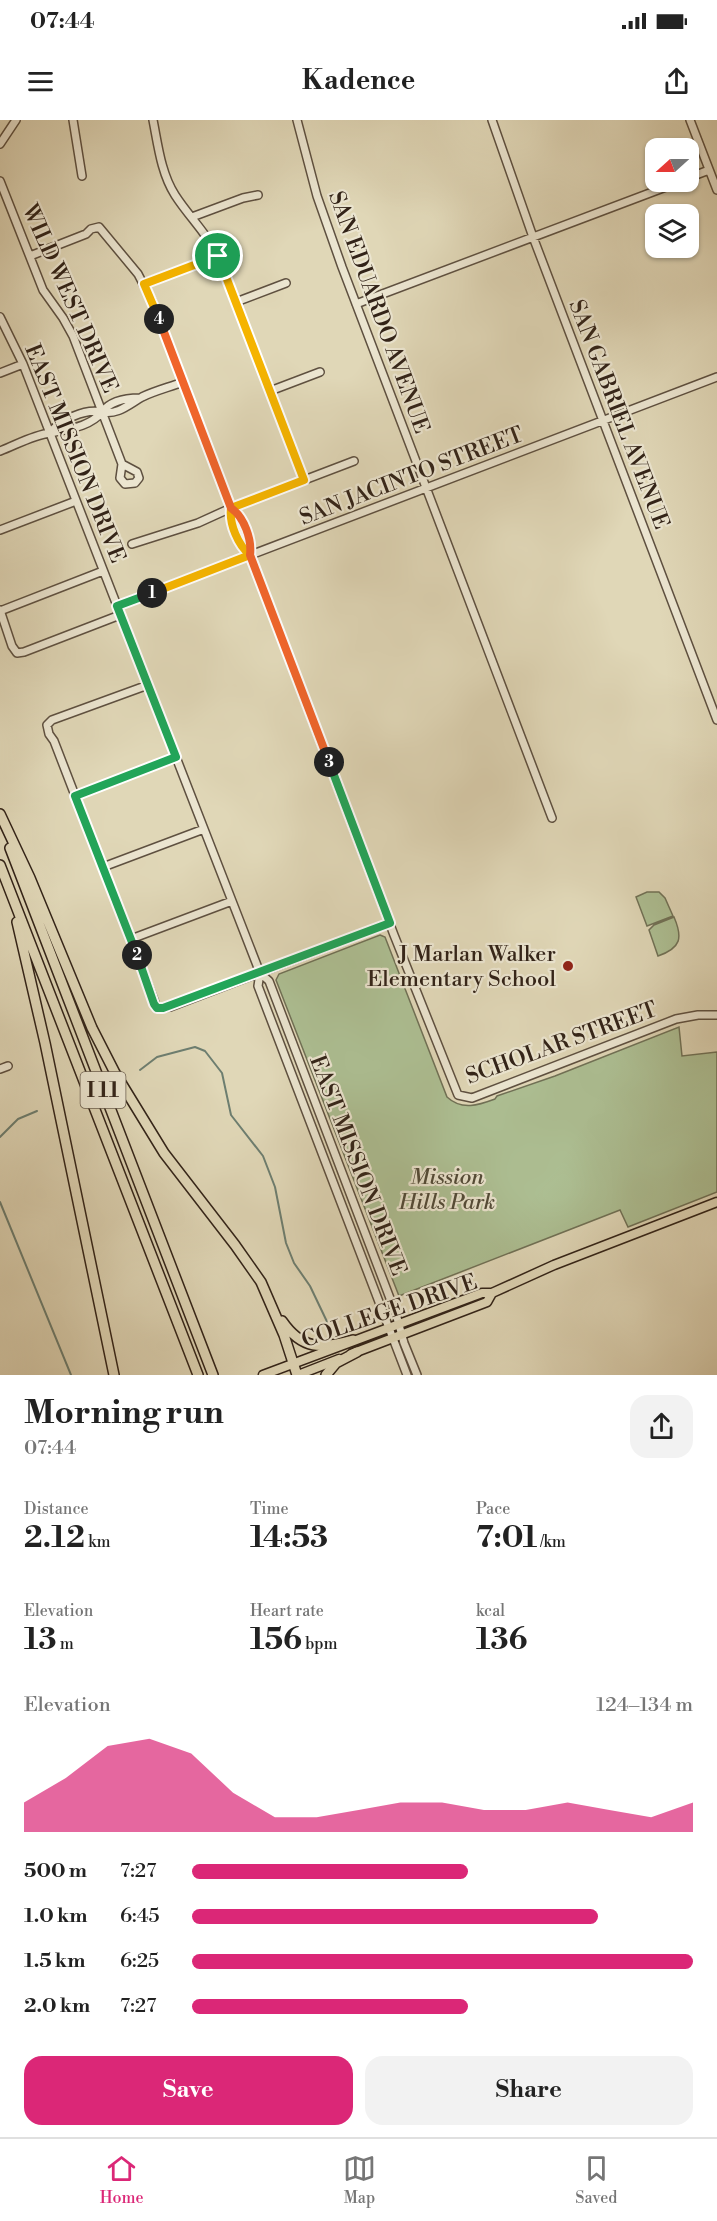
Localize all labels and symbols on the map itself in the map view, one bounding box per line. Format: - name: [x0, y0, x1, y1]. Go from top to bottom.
- north arrow: [645, 138, 699, 192]
- street label: SAN EDUARDO AVENUE: [322, 188, 435, 437]
- street label: WILD WEST DRIVE: [15, 199, 123, 397]
- pin: [192, 230, 243, 281]
- street label: SAN GABRIEL AVENUE: [562, 296, 675, 533]
- pin: 4: [144, 304, 174, 334]
- street label: EAST MISSION DRIVE: [18, 340, 131, 567]
- street label: SAN JACINTO STREET: [296, 421, 527, 532]
- pin: 1: [137, 578, 167, 608]
- pin: 3: [314, 747, 344, 777]
- pin: 2: [122, 940, 152, 970]
- place label: J Marlan Walker Elementary School: [367, 941, 556, 993]
- marker: J Marlan Walker Elementary School: [561, 959, 575, 973]
- street label: SCHOLAR STREET: [462, 996, 661, 1091]
- street label: EAST MISSION DRIVE: [303, 1052, 412, 1279]
- road number: I 11: [80, 1072, 126, 1108]
- park label: Mission Hills Park: [398, 1164, 495, 1216]
- street label: COLLEGE DRIVE: [298, 1269, 481, 1354]

